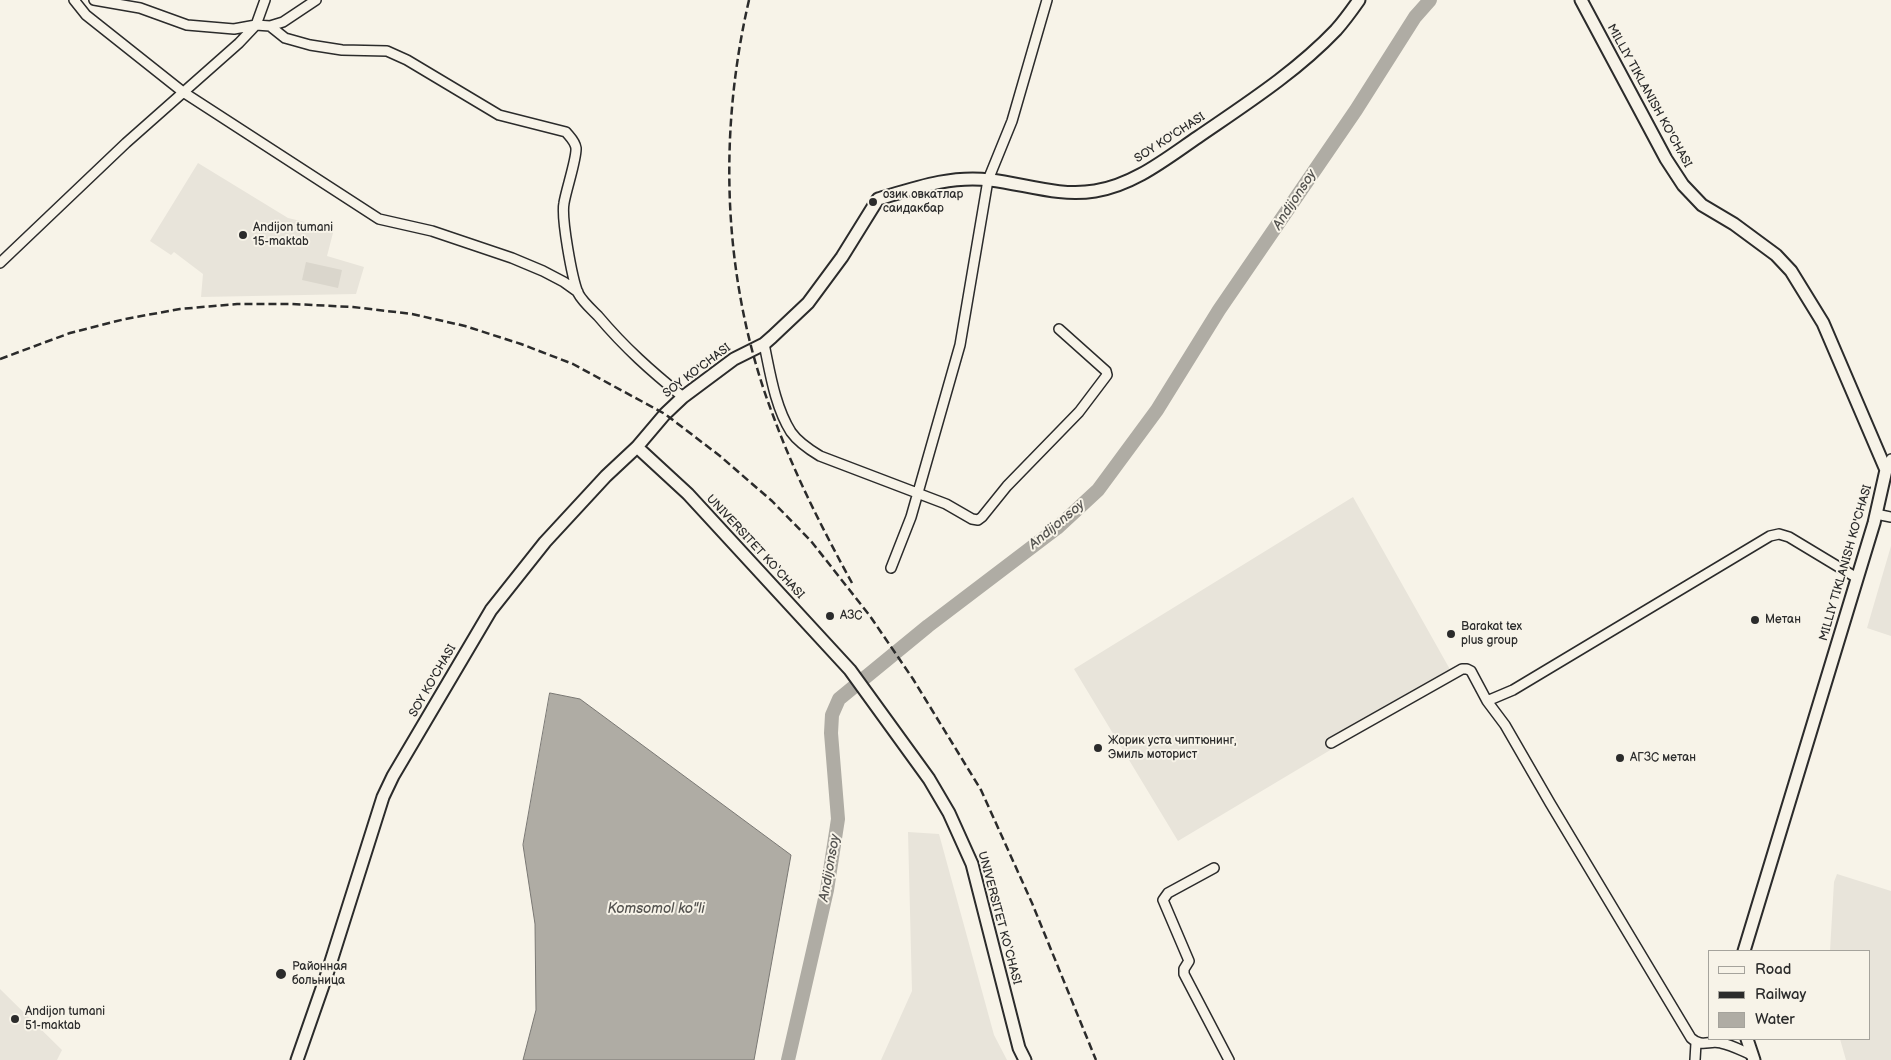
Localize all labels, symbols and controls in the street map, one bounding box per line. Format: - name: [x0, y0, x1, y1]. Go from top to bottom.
- street label: MILLIY TIKLANISH KO'CHASI: [1603, 22, 1695, 170]
- street label: SOY KO'CHASI: [1132, 110, 1208, 166]
- water label: Andijonsoy: [1269, 167, 1321, 233]
- place label: озик овкатлар саидакбар: [883, 188, 963, 216]
- marker: озик овкатлар саидакбар: [867, 196, 879, 208]
- place label: Andijon tumani 15-maktab: [253, 221, 333, 249]
- marker: Andijon tumani 15-maktab: [237, 229, 249, 241]
- street label: SOY KO'CHASI: [660, 341, 734, 401]
- street label: MILLIY TIKLANISH KO'CHASI: [1817, 483, 1875, 643]
- street label: UNIVERSITET KО‘CHASI: [703, 492, 807, 602]
- water label: Andijonsoy: [1026, 497, 1088, 553]
- place label: АЗС: [840, 609, 862, 623]
- marker: АЗС: [824, 610, 836, 622]
- place label: Метан: [1765, 613, 1801, 627]
- marker: Метан: [1749, 614, 1761, 626]
- place label: Barakat tex plus group: [1461, 620, 1522, 648]
- marker: Barakat tex plus group: [1445, 628, 1457, 640]
- street label: SOY KO'CHASI: [406, 642, 460, 720]
- place label: Жорик уста чиптюнинг, Эмиль моторист: [1108, 734, 1236, 762]
- marker: Жорик уста чиптюнинг, Эмиль моторист: [1092, 742, 1104, 754]
- place label: АГЗС метан: [1630, 751, 1696, 765]
- marker: АГЗС метан: [1614, 752, 1626, 764]
- water label: Andijonsoy: [816, 833, 844, 903]
- street label: UNIVERSITET KО‘CHASI: [974, 850, 1024, 986]
- water label: Komsomol ko"li: [607, 901, 705, 917]
- legend: [1708, 950, 1871, 1040]
- place label: Районная больница: [292, 960, 347, 988]
- text: Road: [1755, 960, 1791, 979]
- marker: Районная больница: [274, 967, 288, 981]
- text: Railway: [1755, 985, 1806, 1004]
- place label: Andijon tumani 51-maktab: [25, 1005, 105, 1033]
- text: Water: [1755, 1010, 1795, 1029]
- marker: Andijon tumani 51-maktab: [9, 1013, 21, 1025]

